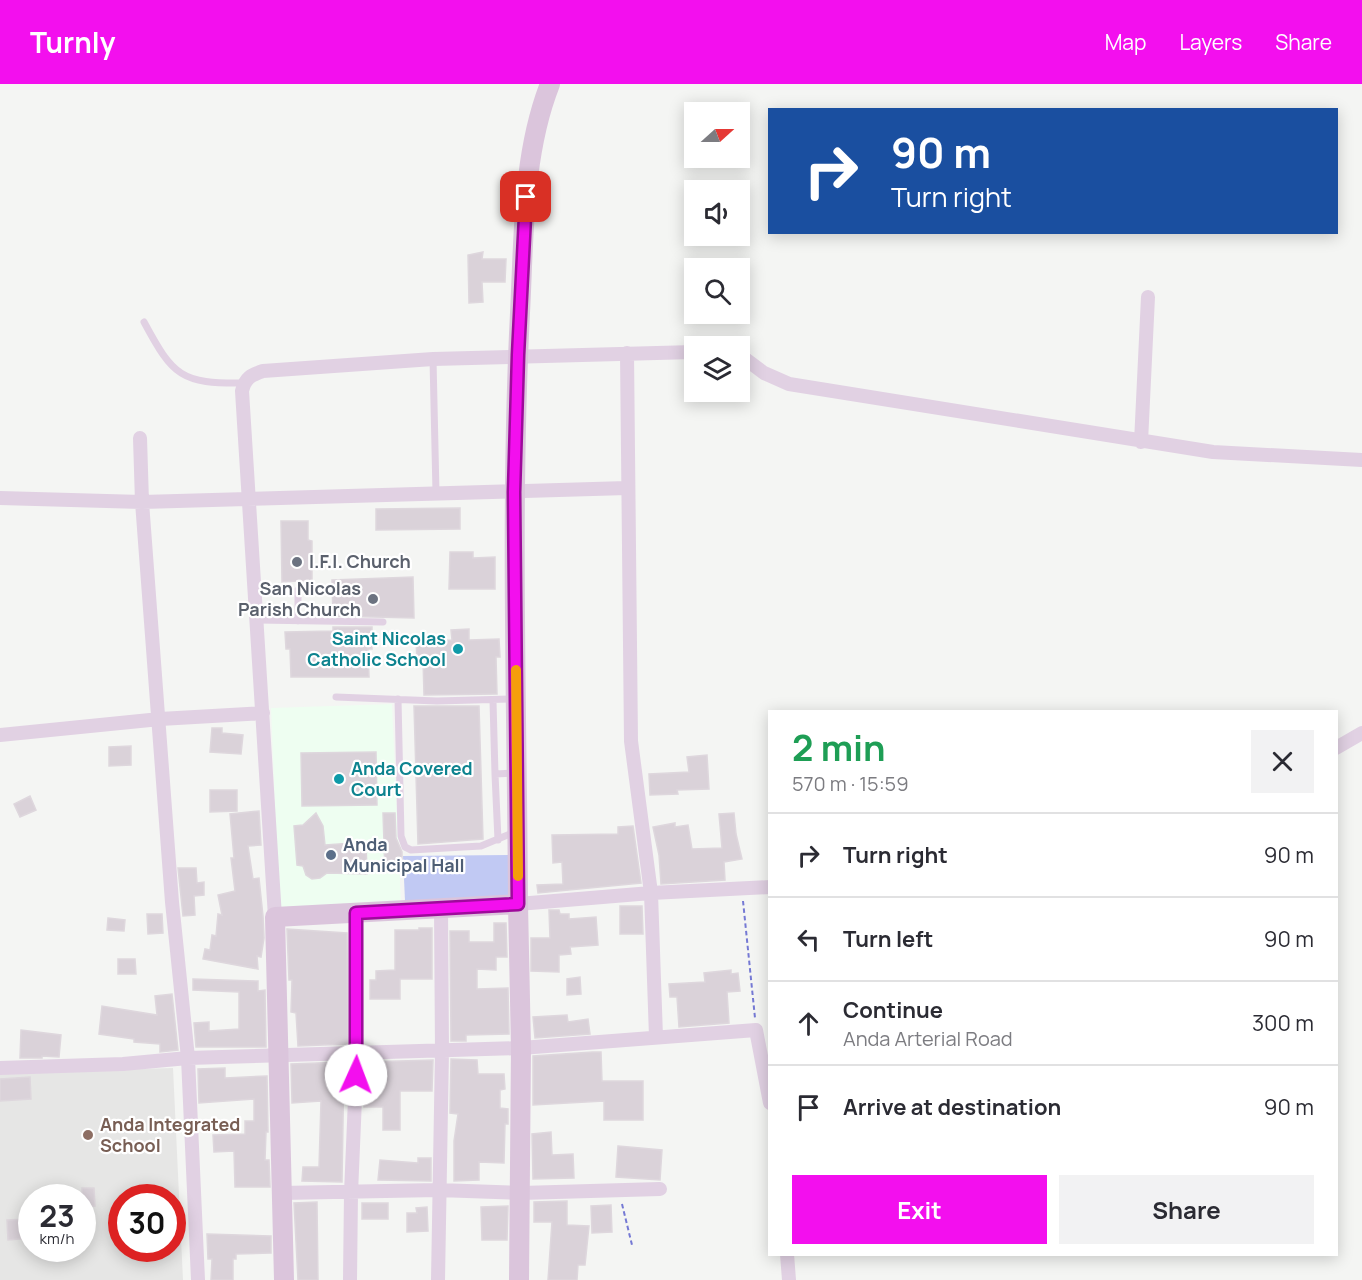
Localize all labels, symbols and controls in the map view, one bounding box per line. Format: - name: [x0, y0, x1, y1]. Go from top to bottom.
- text: Turnly: [30, 23, 115, 61]
- text: Map: [1105, 28, 1146, 56]
- text: Layers: [1179, 28, 1242, 56]
- text: Share: [1275, 28, 1332, 56]
- north arrow: [684, 102, 750, 168]
- map controls: [684, 102, 750, 402]
- text: 90 m: [891, 123, 991, 181]
- icon: right: [792, 132, 870, 210]
- pin: [500, 171, 551, 222]
- text: Turn right: [891, 178, 1012, 215]
- icon: arrive: [509, 180, 542, 213]
- button: sound: [684, 180, 750, 246]
- button: search: [684, 258, 750, 324]
- button: layers: [684, 336, 750, 402]
- place label: I.F.I. Church: [309, 549, 411, 573]
- marker: I.F.I. Church: [290, 555, 304, 569]
- place label: San Nicolas Parish Church: [238, 576, 361, 621]
- marker: San Nicolas Parish Church: [366, 592, 380, 606]
- place label: Saint Nicolas Catholic School: [307, 626, 446, 671]
- marker: Saint Nicolas Catholic School: [451, 642, 465, 656]
- text: 2 min: [792, 723, 886, 772]
- button: close: [1251, 730, 1314, 793]
- place label: Anda Covered Court: [351, 756, 473, 801]
- text: 570 m · 15:59: [792, 770, 909, 797]
- marker: Anda Covered Court: [332, 772, 346, 786]
- place label: Anda Municipal Hall: [343, 832, 465, 877]
- icon: right: [792, 839, 825, 872]
- text: Turn right: [843, 840, 948, 870]
- text: 90 m: [1264, 840, 1314, 870]
- marker: Anda Municipal Hall: [324, 848, 338, 862]
- icon: left: [792, 923, 825, 956]
- text: Turn left: [843, 924, 933, 954]
- text: 90 m: [1264, 924, 1314, 954]
- text: Continue: [843, 995, 943, 1025]
- icon: ahead: [792, 1007, 825, 1040]
- text: 300 m: [1252, 1008, 1314, 1038]
- text: Anda Arterial Road: [843, 1025, 1013, 1052]
- position arrow: [324, 1043, 388, 1107]
- icon: arrive: [792, 1091, 825, 1124]
- text: Arrive at destination: [843, 1092, 1061, 1122]
- text: 90 m: [1264, 1092, 1314, 1122]
- place label: Anda Integrated School: [100, 1112, 240, 1157]
- marker: Anda Integrated School: [81, 1128, 95, 1142]
- button: Exit: [792, 1175, 1047, 1244]
- button: Share: [1059, 1175, 1314, 1244]
- speed limit sign: 30: [108, 1184, 186, 1262]
- text: 23: [39, 1195, 75, 1236]
- text: km/h: [40, 1228, 74, 1249]

